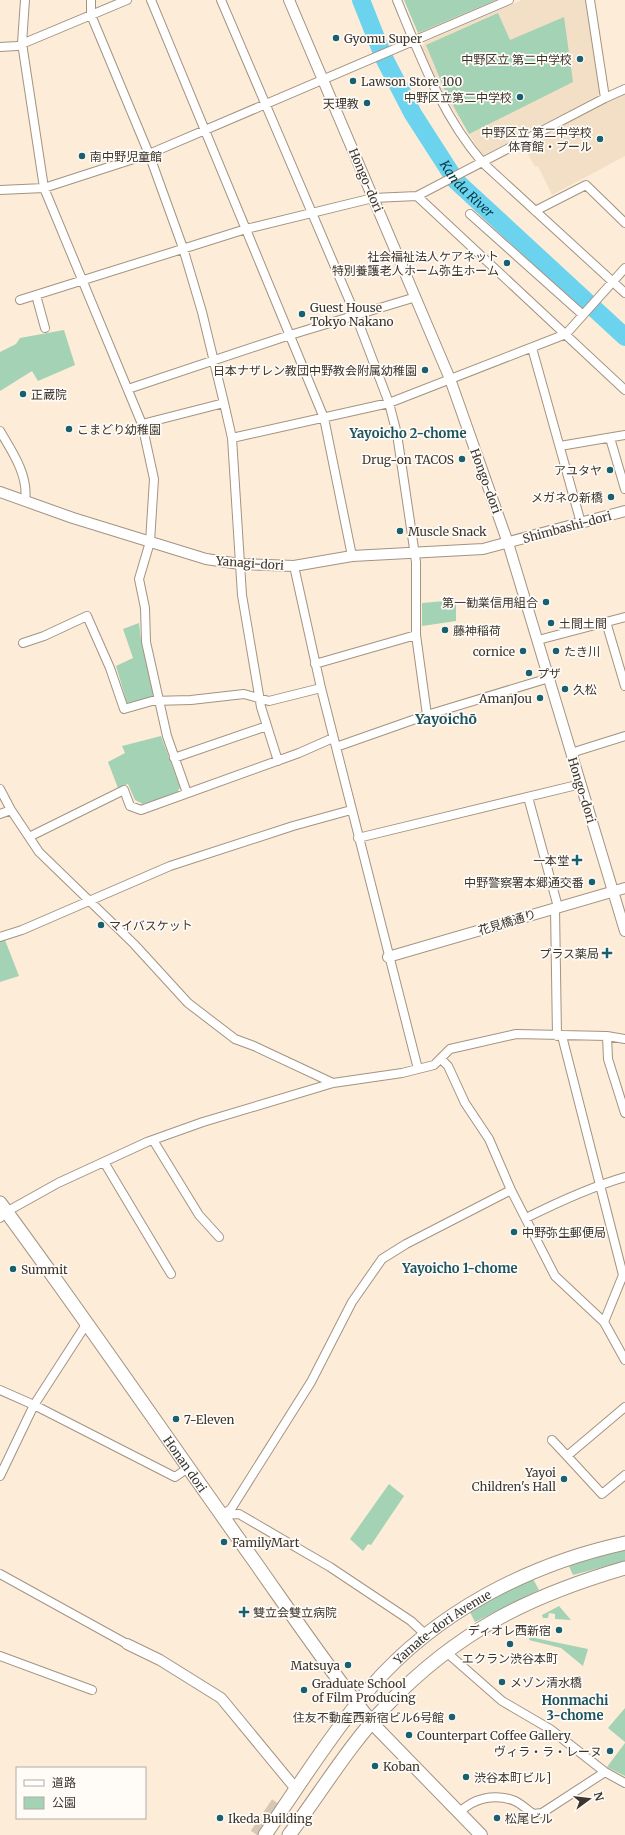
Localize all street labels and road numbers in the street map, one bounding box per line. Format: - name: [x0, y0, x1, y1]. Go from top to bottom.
- street label: Hongo-dori: [346, 146, 386, 214]
- street label: Hongo-dori: [467, 446, 505, 516]
- street label: Shimbashi-dori: [521, 508, 613, 546]
- street label: Yanagi-dori: [214, 553, 285, 573]
- street label: Hongo-dori: [565, 755, 599, 825]
- street label: 花見橋通り: [476, 906, 538, 938]
- street label: Honan dori: [161, 1433, 211, 1495]
- street label: Yamate-dori Avenue: [389, 1586, 494, 1668]

